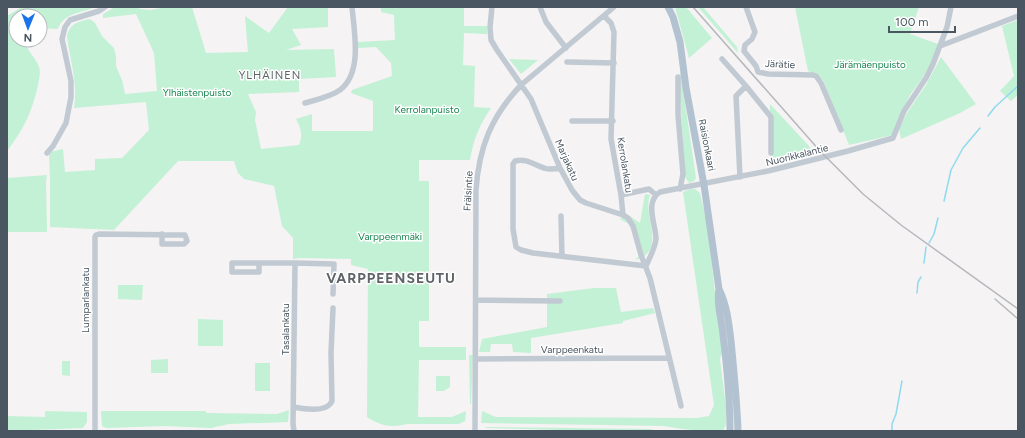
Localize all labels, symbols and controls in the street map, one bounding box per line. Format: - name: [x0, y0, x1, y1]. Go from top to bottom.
- north arrow: [8, 8, 48, 48]
- scale bar: [889, 8, 955, 34]
- text: 100 m: [895, 15, 929, 29]
- text: N: [23, 31, 32, 44]
- street label: Järätie: [765, 57, 796, 71]
- park label: Järämäenpuisto: [834, 58, 906, 71]
- district label: YLHÄINEN: [239, 69, 301, 82]
- park label: Ylhäistenpuisto: [163, 86, 232, 99]
- park label: Kerrolanpuisto: [395, 103, 460, 116]
- street label: Raisionkaari: [696, 118, 718, 172]
- street label: Kerrolankatu: [614, 136, 636, 194]
- street label: Marjakatu: [552, 137, 582, 183]
- street label: Nuorikkalantie: [764, 141, 830, 169]
- street label: Frälsintie: [460, 170, 476, 211]
- park label: Varppeenmäki: [358, 230, 422, 243]
- street label: Lumparlankatu: [79, 267, 92, 333]
- district label: VARPPEENSEUTU: [326, 270, 456, 287]
- street label: Tasalankatu: [279, 303, 292, 355]
- street label: Varppeenkatu: [541, 343, 603, 356]

